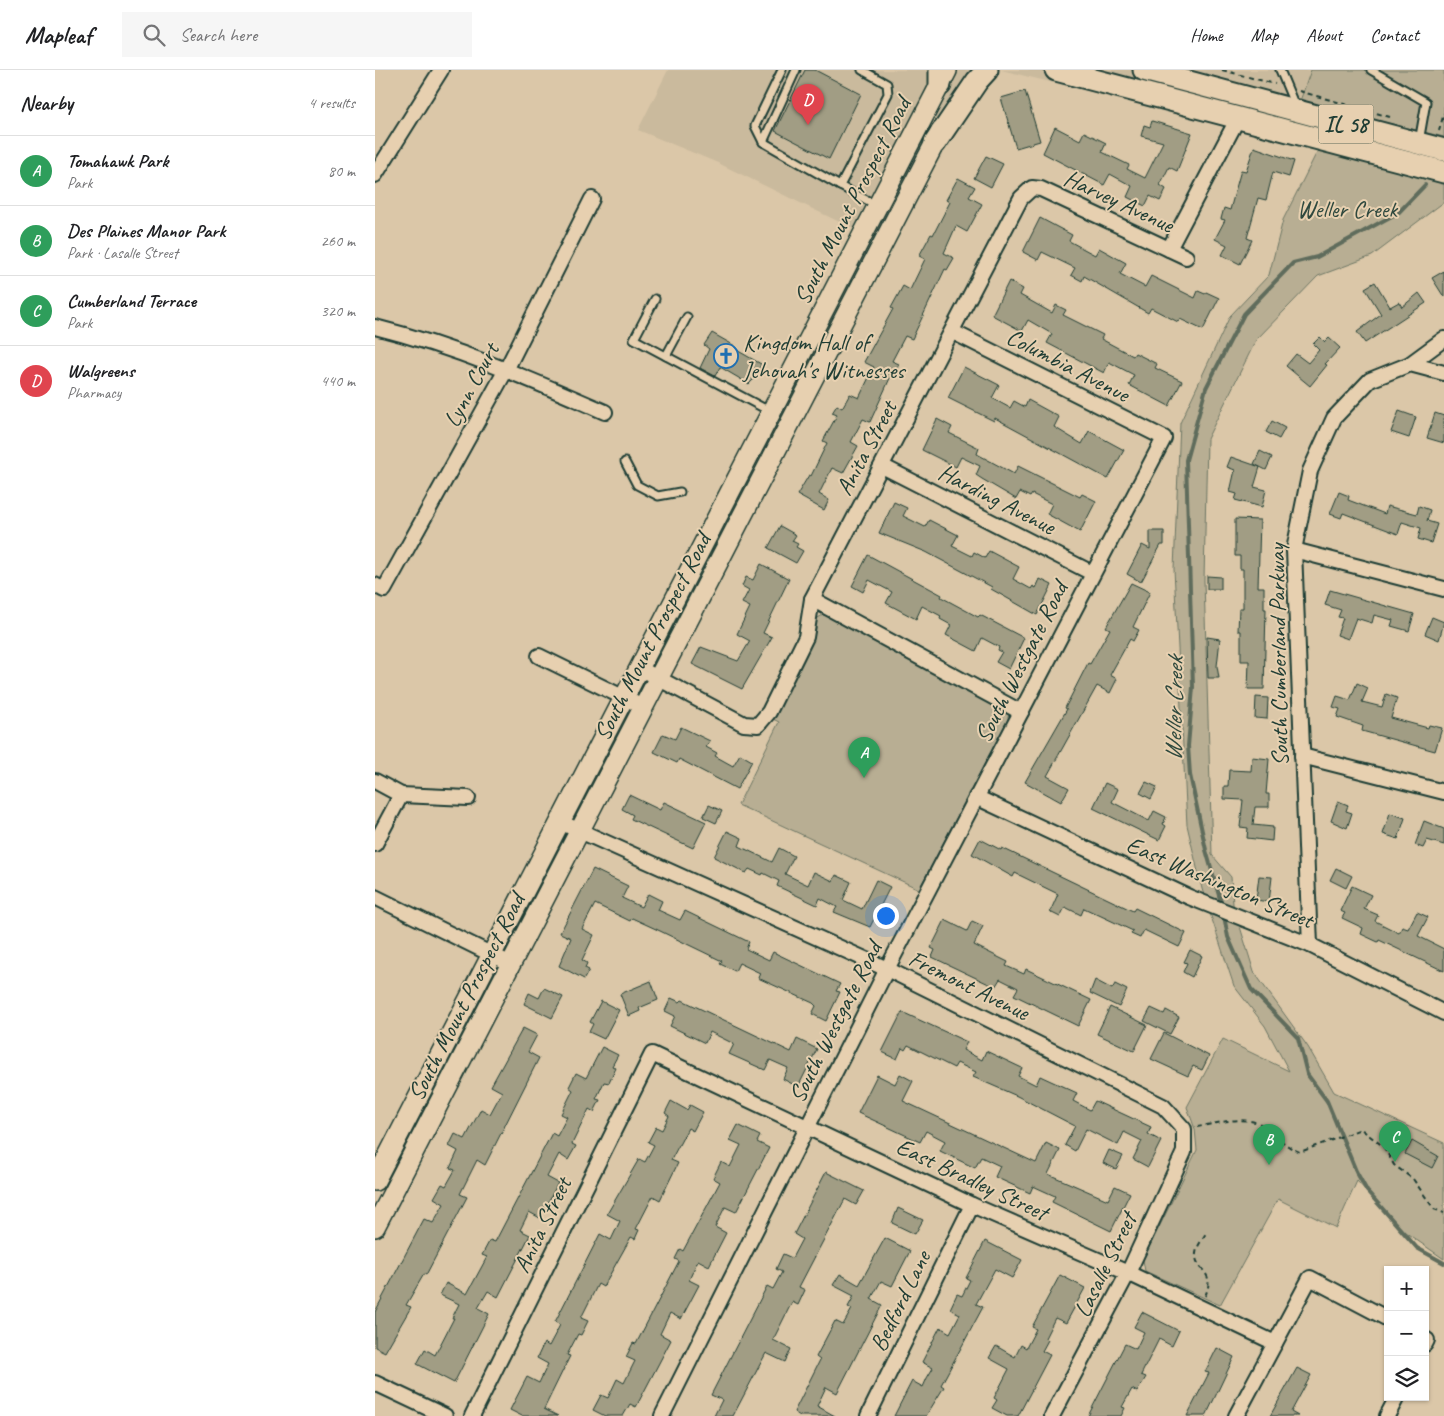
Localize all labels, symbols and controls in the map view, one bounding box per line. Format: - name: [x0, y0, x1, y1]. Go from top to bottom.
- search box: [122, 12, 472, 57]
- text: Mapleaf: [25, 20, 92, 50]
- icon: search: [140, 21, 168, 49]
- text: Search here: [180, 23, 257, 47]
- text: Home: [1190, 24, 1223, 46]
- text: Map: [1251, 24, 1278, 46]
- text: About: [1306, 24, 1342, 46]
- text: Contact: [1370, 24, 1419, 46]
- pin: D: [792, 84, 824, 125]
- street label: South Mount Prospect Road: [787, 89, 919, 309]
- text: Nearby: [20, 90, 73, 116]
- text: 4 results: [308, 93, 355, 113]
- road number: IL 58: [1319, 104, 1373, 144]
- text: Tomahawk Park: [67, 149, 168, 173]
- text: A: [32, 161, 40, 181]
- text: 80 m: [328, 161, 355, 181]
- street label: Harvey Avenue: [1059, 163, 1181, 240]
- text: Park: [67, 173, 92, 193]
- park label: Weller Creek: [1297, 194, 1399, 224]
- text: Des Plaines Manor Park: [67, 219, 225, 243]
- text: B: [32, 231, 40, 251]
- text: 260 m: [321, 231, 355, 251]
- text: Park · Lasalle Street: [67, 243, 178, 263]
- text: Cumberland Terrace: [67, 289, 196, 313]
- text: C: [32, 301, 40, 321]
- text: 320 m: [321, 301, 355, 321]
- text: Park: [67, 313, 92, 333]
- street label: Columbia Avenue: [1002, 321, 1136, 410]
- place label: Kingdom Hall of Jehovah's Witnesses: [742, 327, 906, 385]
- street label: Lynn Court: [436, 336, 507, 432]
- church icon: Kingdom Hall of Jehovah's Witnesses: [713, 343, 739, 369]
- text: Walgreens: [67, 359, 134, 383]
- text: D: [31, 371, 41, 391]
- text: 440 m: [321, 371, 355, 391]
- text: Pharmacy: [67, 383, 121, 403]
- street label: Anita Street: [829, 394, 904, 500]
- street label: Harding Avenue: [934, 457, 1062, 542]
- street label: South Mount Prospect Road: [587, 525, 719, 745]
- street label: South Cumberland Parkway: [1261, 542, 1295, 766]
- street label: South Westgate Road: [968, 574, 1076, 747]
- water label: Weller Creek: [1157, 653, 1191, 762]
- pin: A: [848, 737, 880, 778]
- street label: East Washington Street: [1122, 829, 1320, 936]
- street label: South Mount Prospect Road: [401, 885, 533, 1105]
- your location: [873, 903, 899, 929]
- street label: South Westgate Road: [782, 934, 890, 1107]
- street label: Fremont Avenue: [904, 943, 1036, 1028]
- pin: C: [1379, 1121, 1411, 1162]
- pin: B: [1253, 1124, 1285, 1165]
- street label: East Bradley Street: [892, 1131, 1055, 1228]
- street label: Anita Street: [506, 1171, 579, 1278]
- street label: Lasalle Street: [1067, 1205, 1144, 1322]
- street label: Bedford Lane: [863, 1244, 938, 1356]
- map controls: [1384, 1266, 1429, 1401]
- button: +: [1384, 1266, 1429, 1311]
- button: −: [1384, 1311, 1429, 1356]
- button: layers: [1384, 1356, 1429, 1401]

